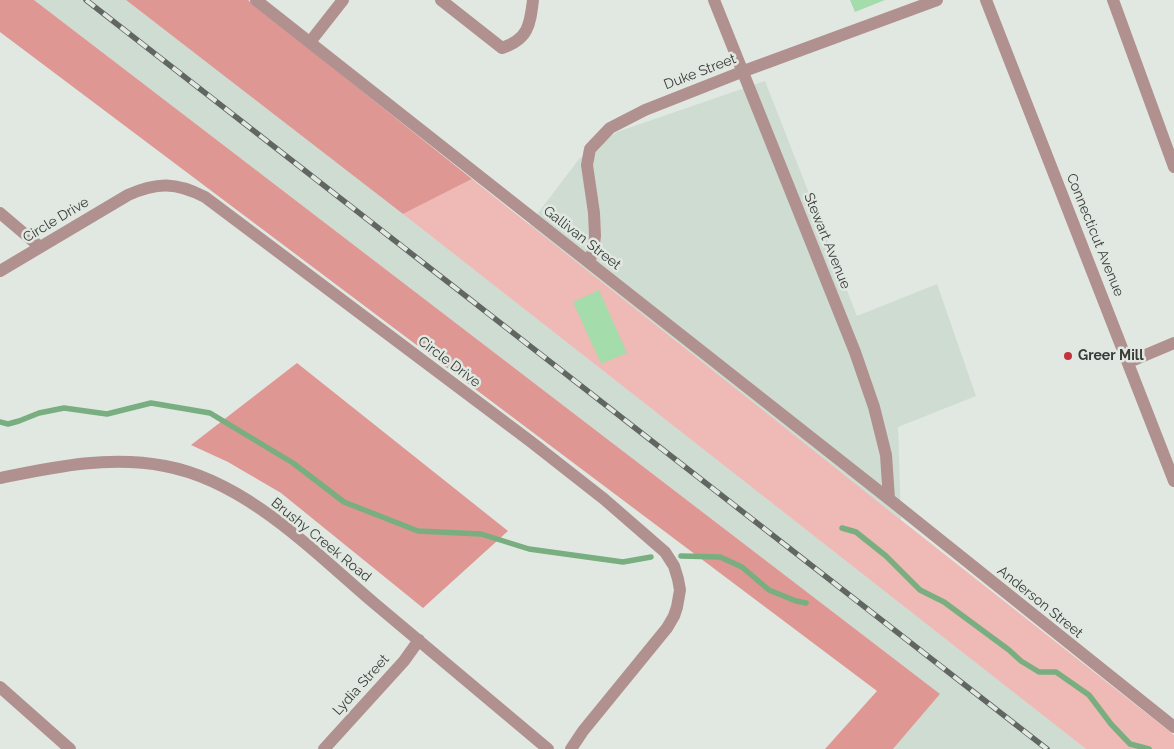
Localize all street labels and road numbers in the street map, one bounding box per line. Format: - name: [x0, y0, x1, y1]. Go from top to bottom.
- street label: Duke Street: [662, 51, 738, 93]
- street label: Connecticut Avenue: [1063, 171, 1127, 299]
- street label: Stewart Avenue: [800, 191, 854, 291]
- street label: Circle Drive: [20, 194, 92, 246]
- street label: Gallivan Street: [540, 203, 624, 273]
- street label: Circle Drive: [414, 333, 484, 391]
- street label: Brushy Creek Road: [268, 495, 374, 585]
- street label: Anderson Street: [994, 562, 1086, 642]
- street label: Lydia Street: [329, 651, 393, 719]

